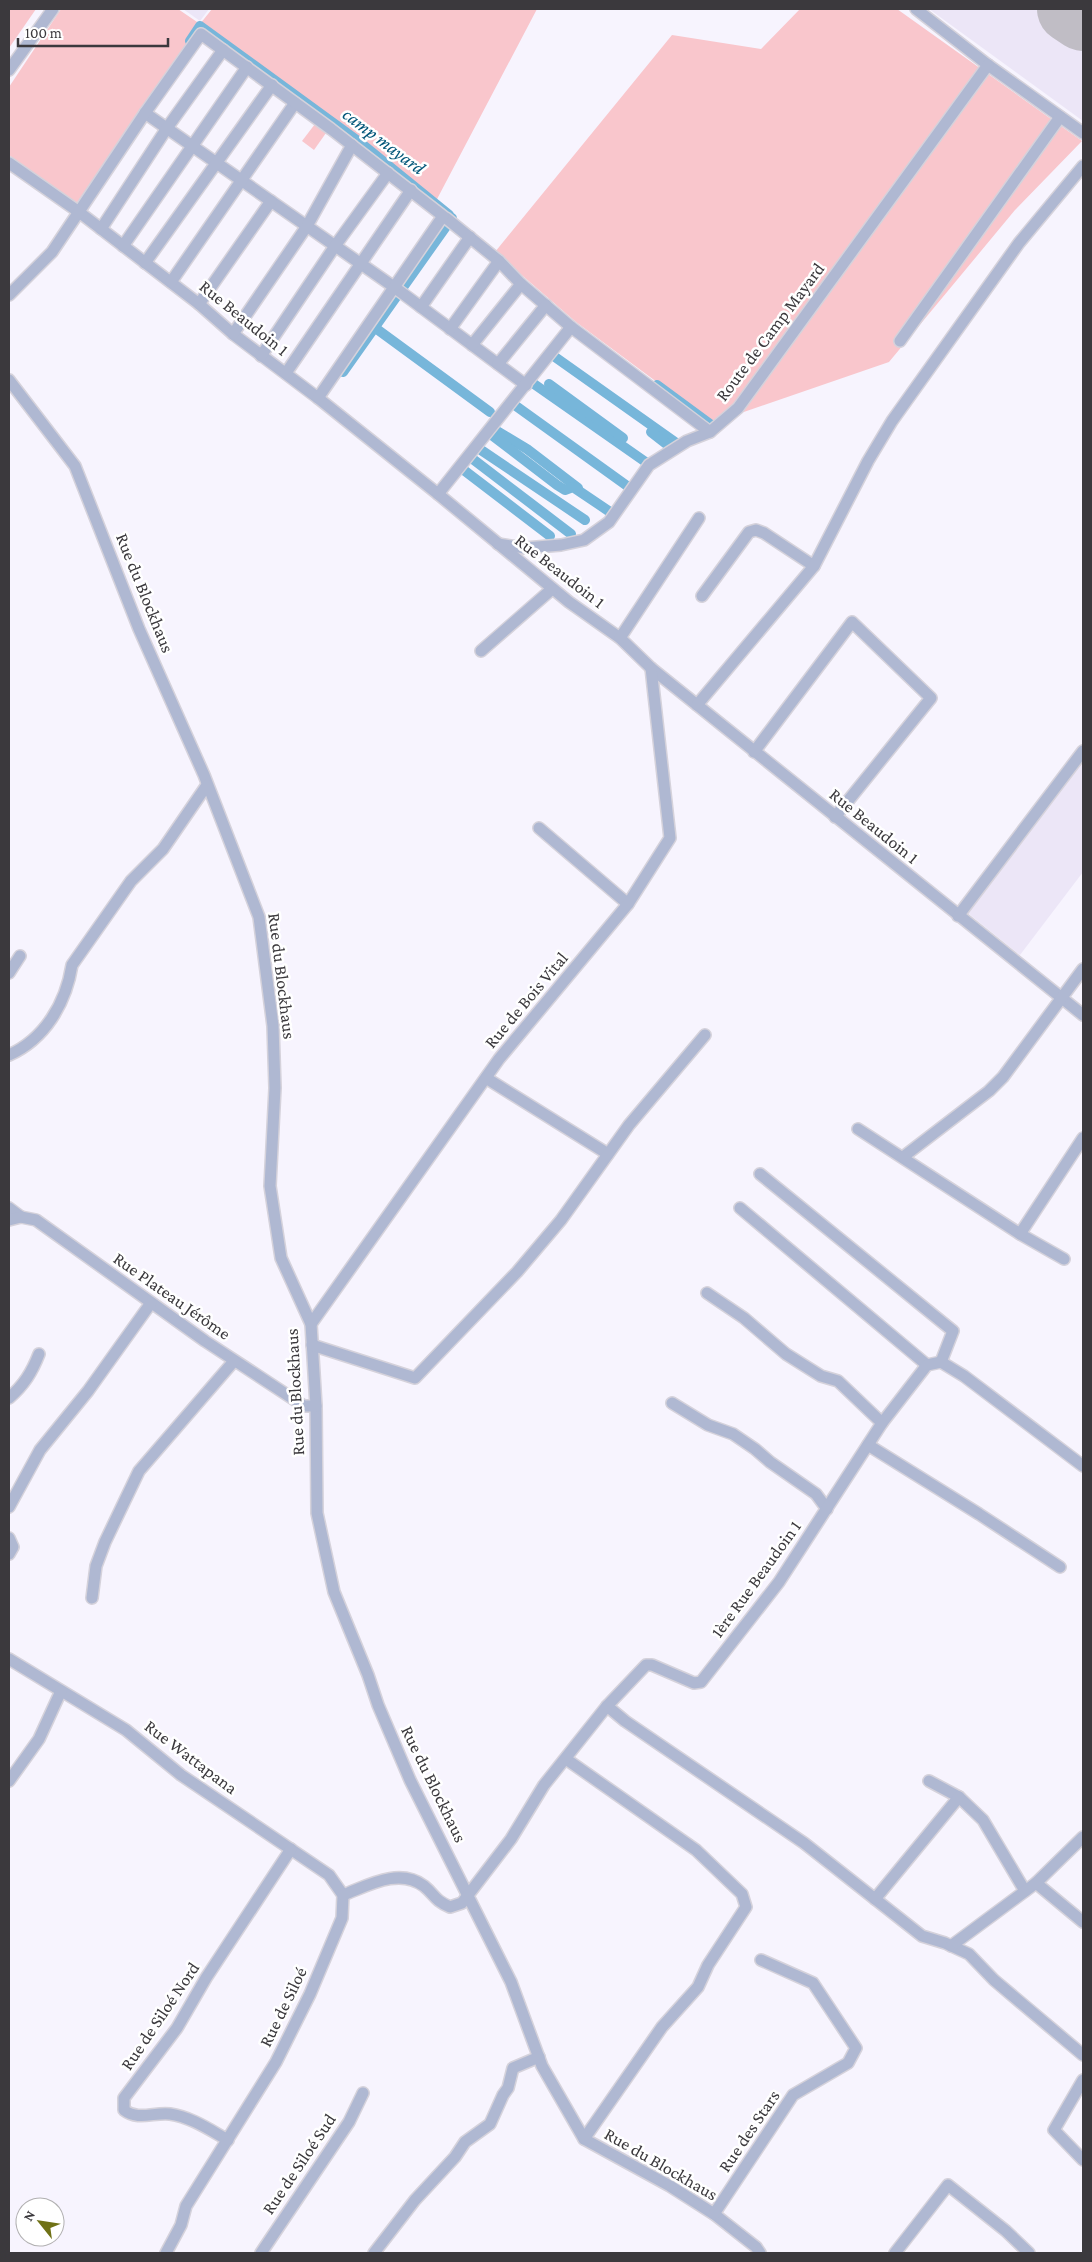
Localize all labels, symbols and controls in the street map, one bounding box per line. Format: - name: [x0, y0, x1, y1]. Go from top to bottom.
- scale bar: [18, 15, 168, 47]
- text: 100 m: [25, 25, 62, 41]
- water label: camp mayard: [339, 103, 430, 179]
- street label: Route de Camp Mayard: [712, 259, 829, 405]
- street label: Rue Beaudoin 1: [196, 276, 292, 360]
- street label: Rue du Blockhaus: [112, 530, 178, 656]
- street label: Rue Beaudoin 1: [511, 530, 609, 612]
- street label: Rue Beaudoin 1: [826, 784, 922, 868]
- street label: Rue du Blockhaus: [264, 912, 300, 1040]
- street label: Rue de Bois Vital: [480, 948, 572, 1052]
- street label: Rue Plateau Jérôme: [110, 1248, 234, 1344]
- street label: Rue du Blockhaus: [282, 1328, 308, 1456]
- street label: 1ère Rue Beaudoin 1: [707, 1517, 805, 1641]
- street label: Rue Wattapana: [141, 1716, 241, 1798]
- street label: Rue du Blockhaus: [397, 1723, 471, 1845]
- street label: Rue de Siloé Nord: [117, 1958, 204, 2074]
- street label: Rue de Siloé: [255, 1964, 311, 2050]
- street label: Rue des Stars: [714, 2086, 784, 2176]
- street label: Rue de Siloé Sud: [258, 2110, 340, 2218]
- street label: Rue du Blockhaus: [601, 2124, 721, 2204]
- north arrow: [15, 2197, 65, 2247]
- text: N: [19, 2207, 38, 2224]

